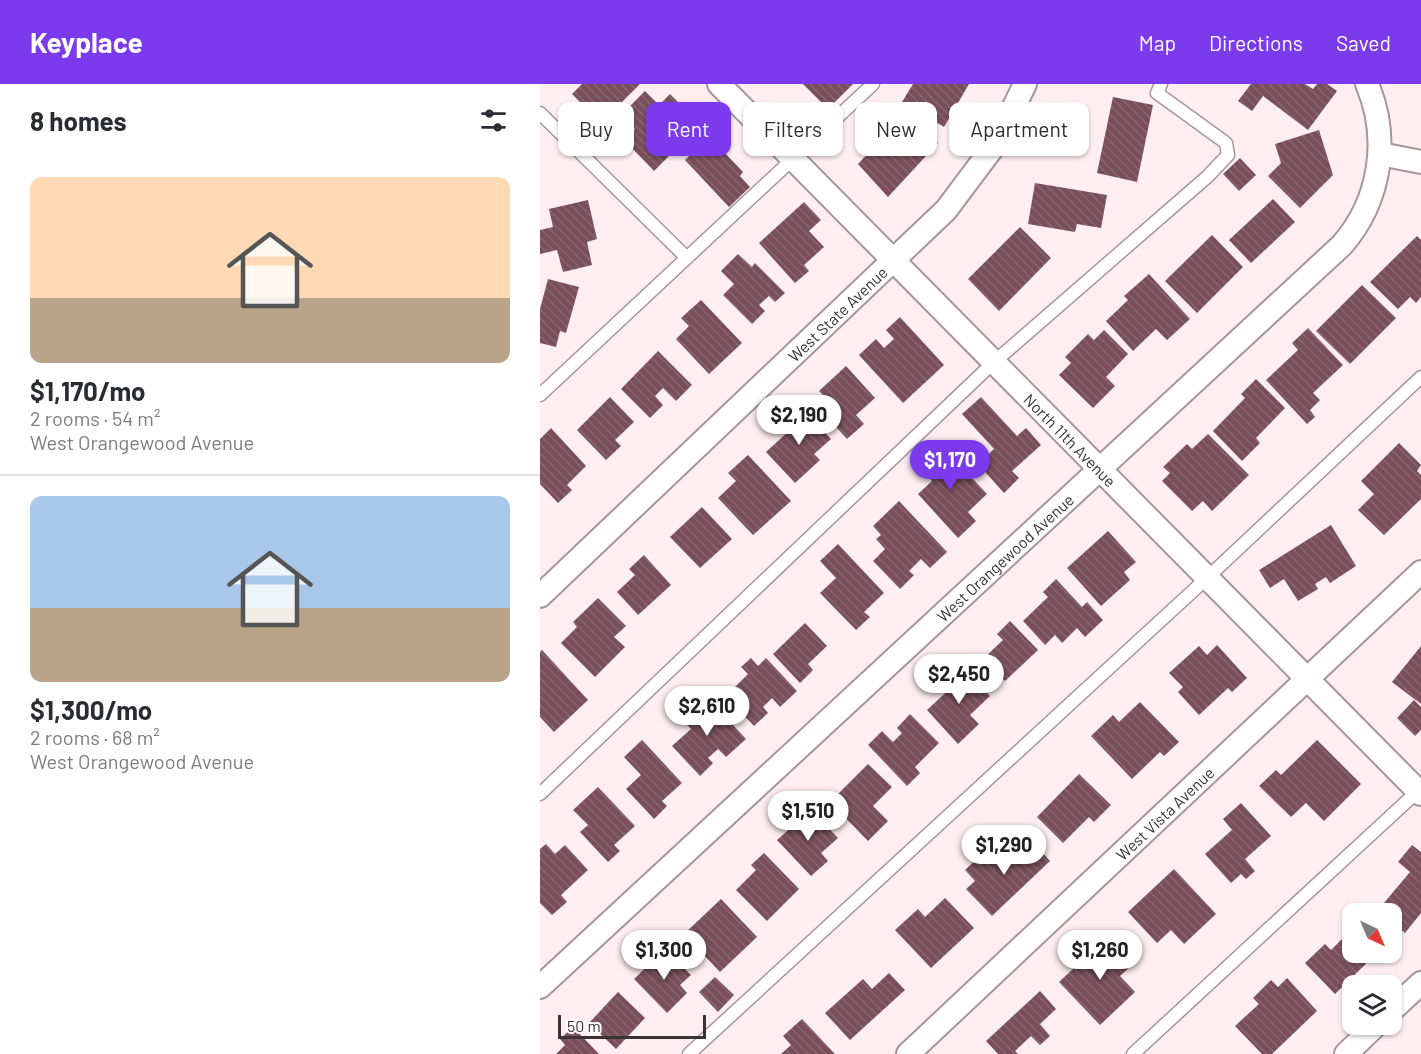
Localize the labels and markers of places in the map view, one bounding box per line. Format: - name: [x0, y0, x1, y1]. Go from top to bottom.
- pin: $2,190: [750, 395, 848, 446]
- pin: $1,170: [901, 440, 999, 491]
- pin: $2,450: [910, 654, 1008, 705]
- pin: $2,610: [658, 686, 756, 737]
- pin: $1,510: [759, 791, 857, 842]
- pin: $1,290: [955, 825, 1053, 876]
- pin: $1,300: [615, 930, 713, 981]
- pin: $1,260: [1051, 930, 1149, 981]

